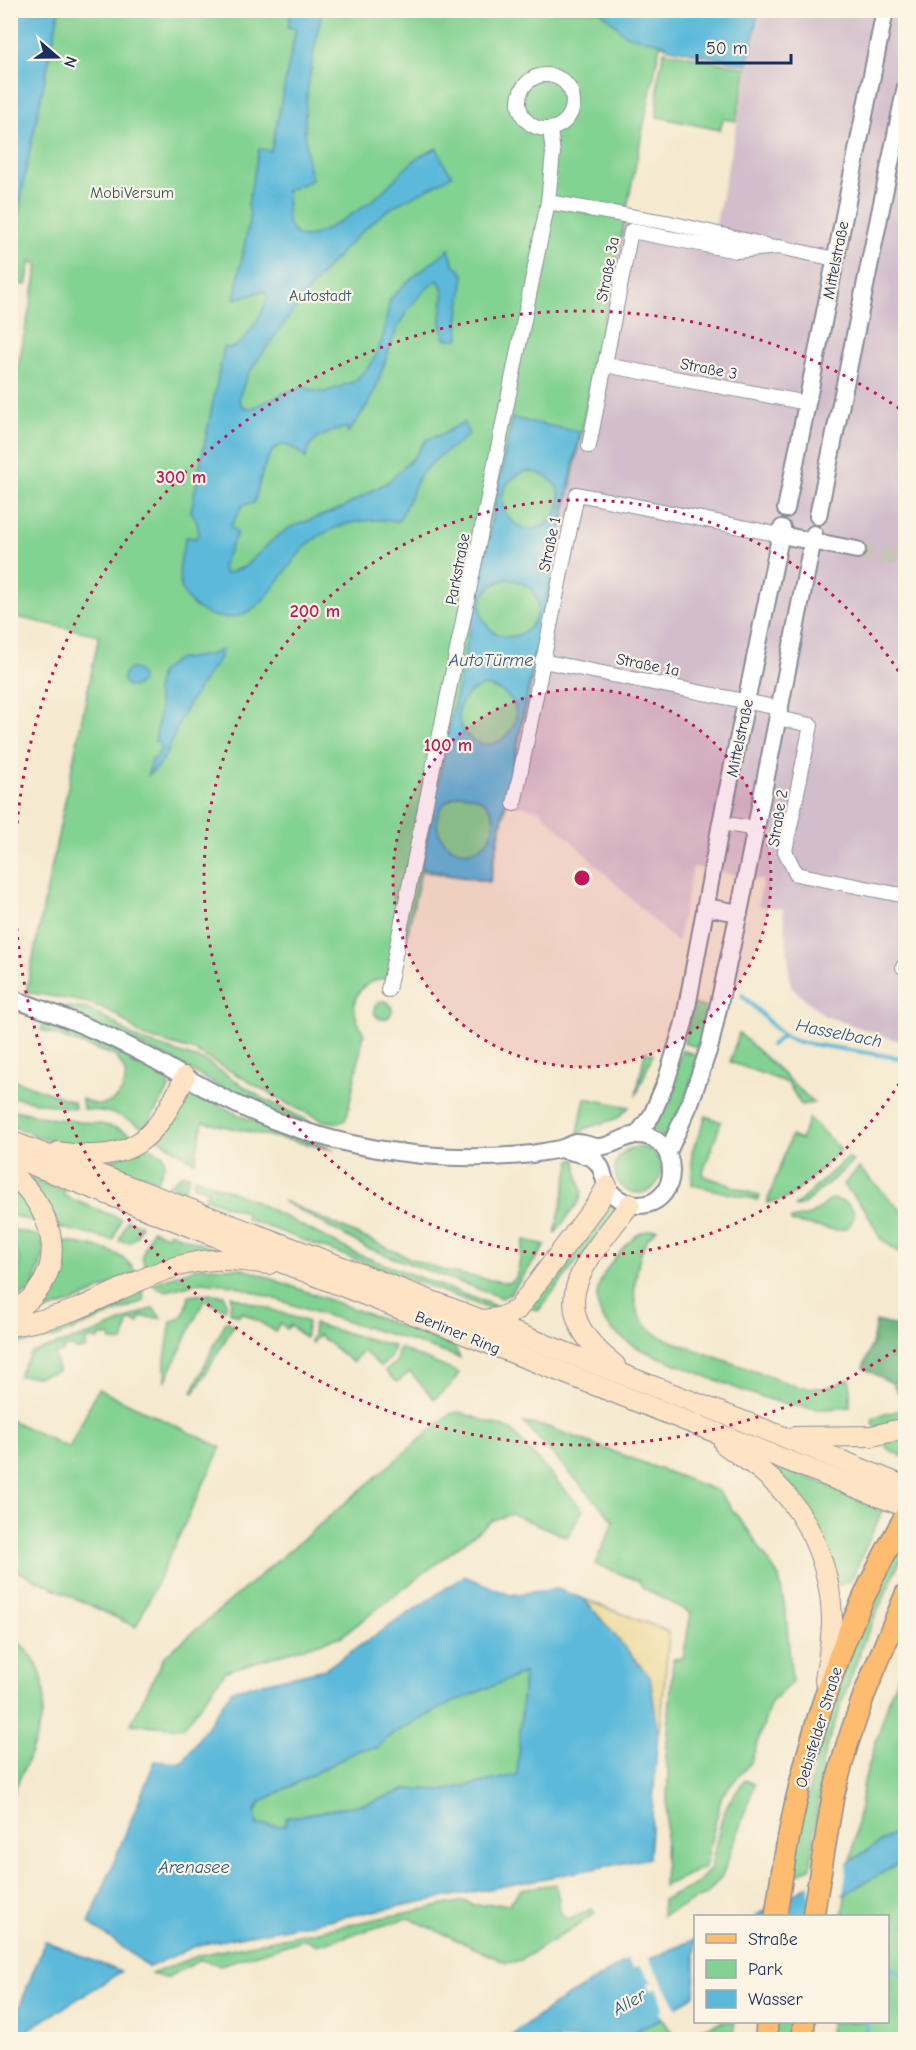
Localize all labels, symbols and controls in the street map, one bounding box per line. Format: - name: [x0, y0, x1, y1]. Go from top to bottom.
- north arrow: [27, 27, 87, 87]
- scale bar: [697, 27, 792, 65]
- text: 50 m: [706, 38, 748, 59]
- text: N: [60, 54, 80, 70]
- park label: MobiVersum: [90, 184, 174, 202]
- street label: Mittelstraße: [820, 220, 852, 301]
- street label: Straße 3a: [593, 235, 623, 303]
- park label: Autostadt: [289, 287, 351, 305]
- street label: Straße 3: [679, 355, 739, 383]
- text: 300 m: [156, 467, 206, 488]
- street label: Straße 1: [535, 515, 565, 573]
- street label: Parkstraße: [442, 532, 474, 607]
- text: 200 m: [290, 601, 340, 622]
- water label: AutoTürme: [448, 650, 533, 671]
- street label: Straße 1a: [615, 650, 681, 680]
- street label: Mittelstraße: [723, 698, 757, 779]
- text: 100 m: [424, 735, 472, 756]
- street label: Straße 2: [765, 788, 791, 848]
- centre of rings: [572, 868, 592, 888]
- water label: Hasselbach: [794, 1015, 884, 1052]
- street label: Berliner Ring: [412, 1308, 503, 1358]
- street label: Oebisfelder Straße: [792, 1665, 846, 1790]
- water label: Arenasee: [158, 1857, 229, 1878]
- legend: [694, 1915, 889, 2023]
- text: Straße: [748, 1929, 798, 1950]
- text: Park: [748, 1959, 783, 1980]
- water label: Aller: [608, 1984, 650, 2021]
- text: Wasser: [748, 1989, 804, 2010]

